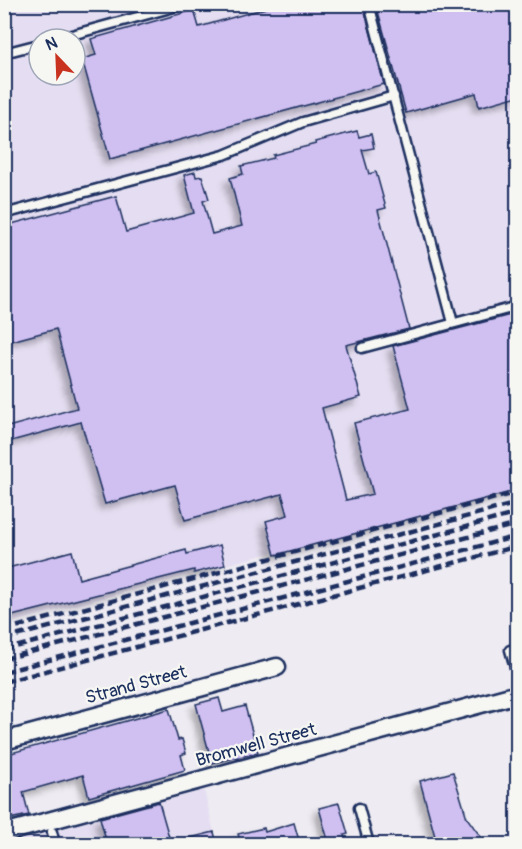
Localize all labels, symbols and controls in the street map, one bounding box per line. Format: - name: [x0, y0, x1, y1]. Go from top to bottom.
- north arrow: [27, 27, 87, 87]
- text: N: [43, 33, 61, 55]
- street label: Strand Street: [83, 660, 190, 710]
- street label: Bromwell Street: [193, 718, 319, 772]

